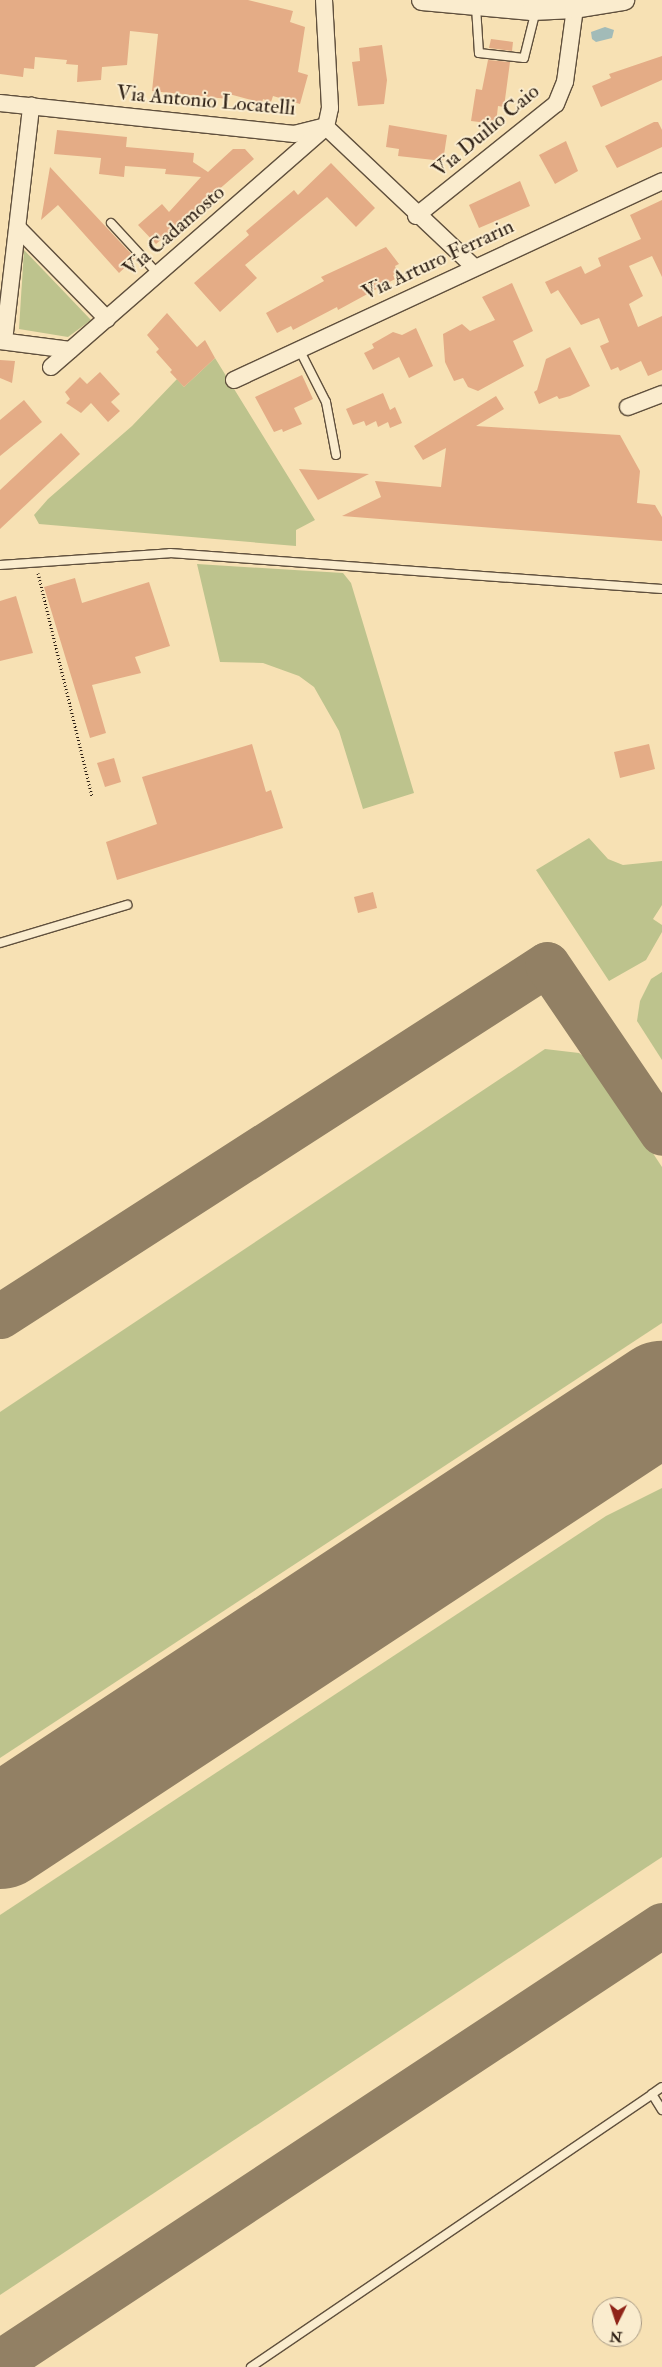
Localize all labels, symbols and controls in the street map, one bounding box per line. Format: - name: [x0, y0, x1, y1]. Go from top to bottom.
- street label: Via Duilio Caio: [427, 79, 545, 183]
- street label: Via Antonio Locatelli: [115, 81, 297, 121]
- street label: Via Cadamosto: [118, 180, 230, 282]
- street label: Via Arturo Ferrarin: [358, 214, 518, 306]
- north arrow: [592, 2297, 642, 2347]
- text: N: [609, 2328, 623, 2345]

